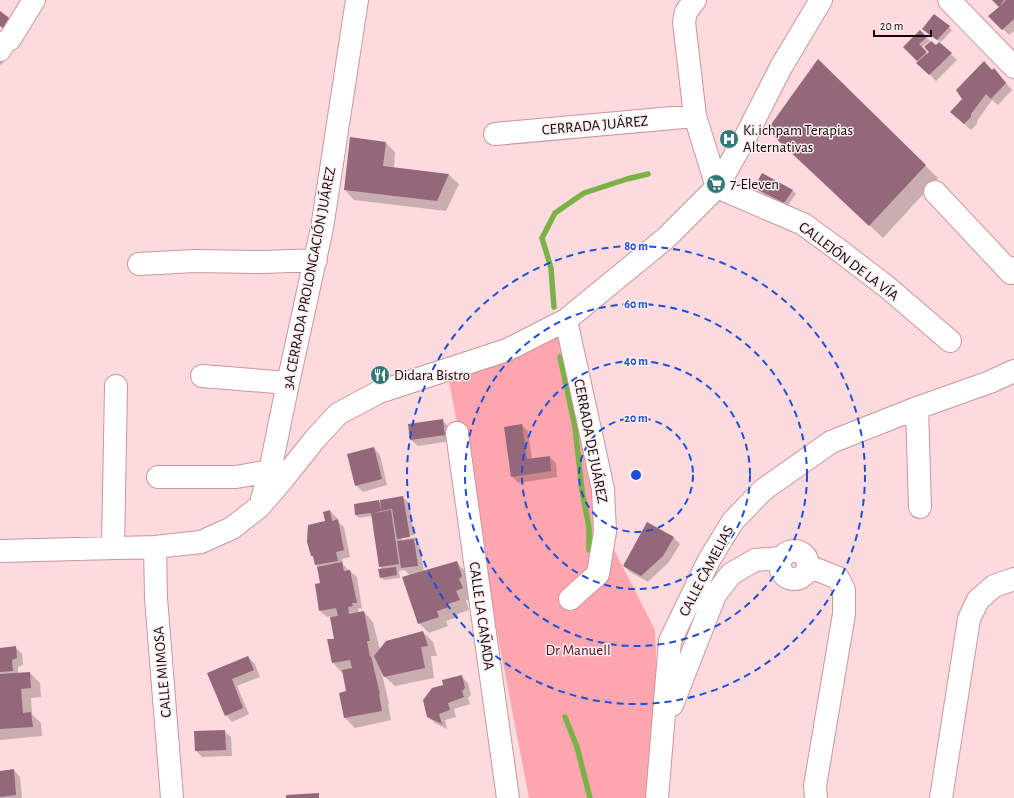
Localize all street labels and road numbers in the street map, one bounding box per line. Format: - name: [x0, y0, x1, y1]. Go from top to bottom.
- street label: CERRADA JUÁREZ: [541, 111, 649, 138]
- street label: 3A CERRADA PROLONGACIÓN JUÁREZ: [279, 165, 338, 391]
- street label: CALLEJÓN DE LA VÍA: [796, 217, 903, 304]
- street label: CERRADA DE JUÁREZ: [571, 377, 612, 505]
- street label: CALLE CAMELIAS: [676, 523, 737, 619]
- street label: CALLE LA CAÑADA: [466, 561, 498, 672]
- street label: CALLE MIMOSA: [151, 625, 174, 718]

